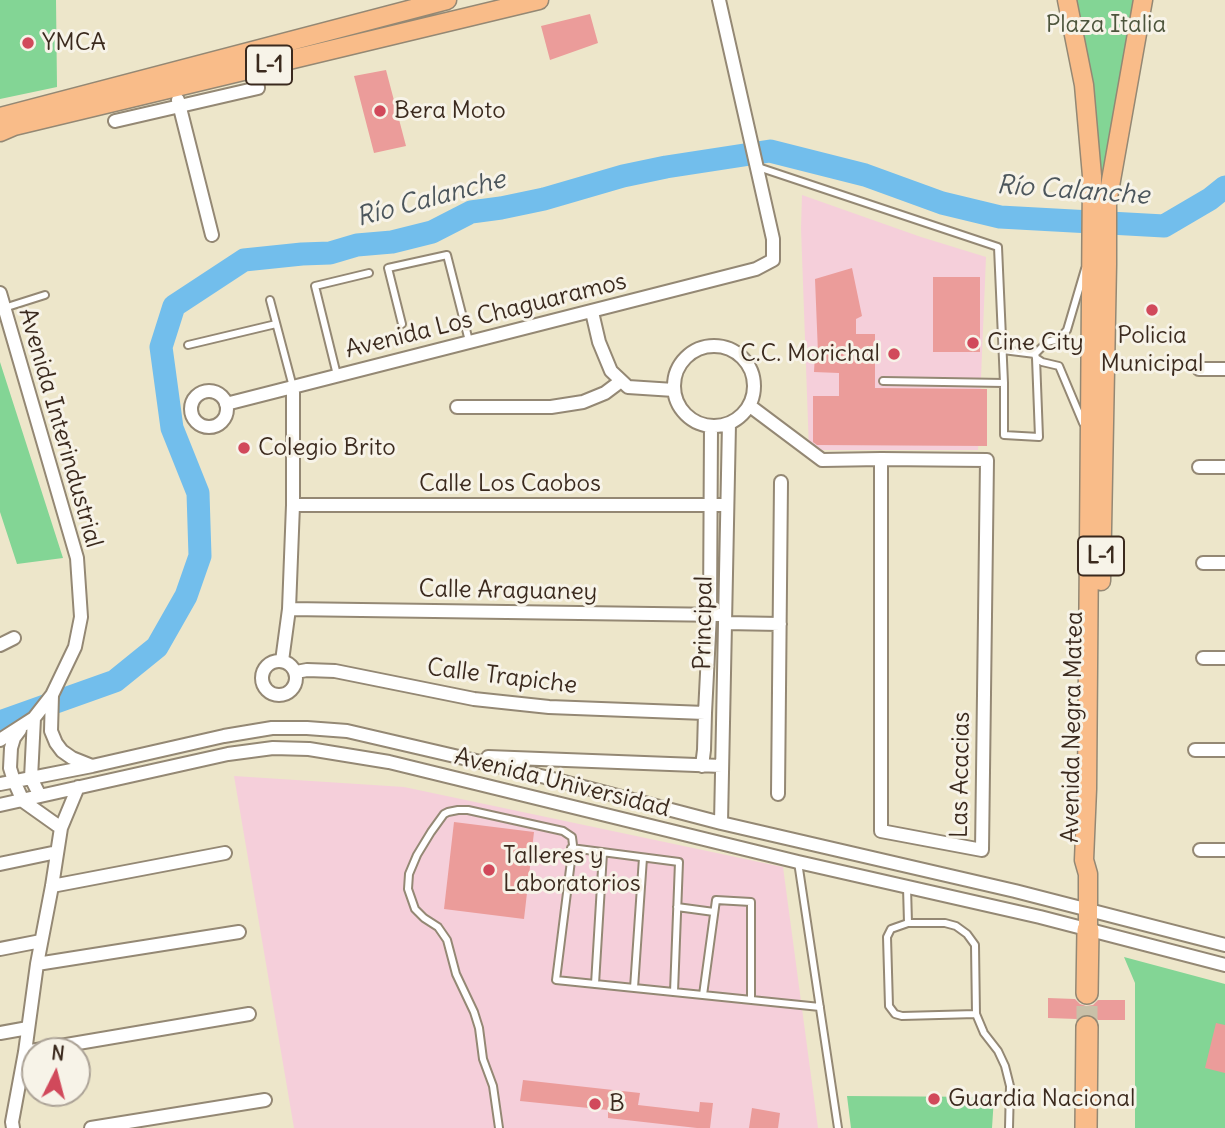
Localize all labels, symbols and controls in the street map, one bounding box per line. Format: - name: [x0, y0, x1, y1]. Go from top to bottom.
- park label: Plaza Italia: [1046, 11, 1166, 39]
- place label: YMCA: [42, 29, 106, 57]
- marker: YMCA: [20, 35, 36, 51]
- road number: L-1: [246, 46, 292, 85]
- place label: Bera Moto: [394, 97, 506, 125]
- marker: Bera Moto: [372, 103, 388, 119]
- water label: Río Calanche: [353, 164, 509, 234]
- water label: Río Calanche: [996, 170, 1150, 212]
- street label: Avenida Los Chaguaramos: [343, 267, 629, 365]
- marker: Policia Municipal: [1144, 302, 1160, 318]
- street label: Avenida Interindustrial: [12, 305, 108, 551]
- place label: Policia Municipal: [1101, 322, 1203, 378]
- place label: Cine City: [987, 329, 1084, 357]
- marker: Cine City: [965, 335, 981, 351]
- place label: C.C. Morichal: [740, 340, 880, 368]
- marker: C.C. Morichal: [886, 346, 902, 362]
- place label: Colegio Brito: [258, 434, 396, 462]
- marker: Colegio Brito: [236, 440, 252, 456]
- street label: Calle Los Caobos: [419, 470, 601, 498]
- road number: L-1: [1078, 536, 1124, 576]
- street label: Calle Araguaney: [418, 575, 598, 607]
- street label: Principal: [689, 576, 719, 670]
- street label: Avenida Negra Matea: [1057, 611, 1089, 843]
- street label: Calle Trapiche: [425, 654, 579, 700]
- street label: Las Acacias: [945, 712, 977, 838]
- street label: Avenida Universidad: [452, 742, 672, 824]
- place label: Talleres y Laboratorios: [503, 842, 641, 898]
- marker: Talleres y Laboratorios: [481, 862, 497, 878]
- north arrow: [21, 1037, 91, 1107]
- text: N: [50, 1040, 66, 1066]
- place label: Guardia Nacional: [948, 1085, 1135, 1113]
- place label: B: [609, 1090, 625, 1118]
- marker: Guardia Nacional: [926, 1091, 942, 1107]
- marker: B: [587, 1096, 603, 1112]

